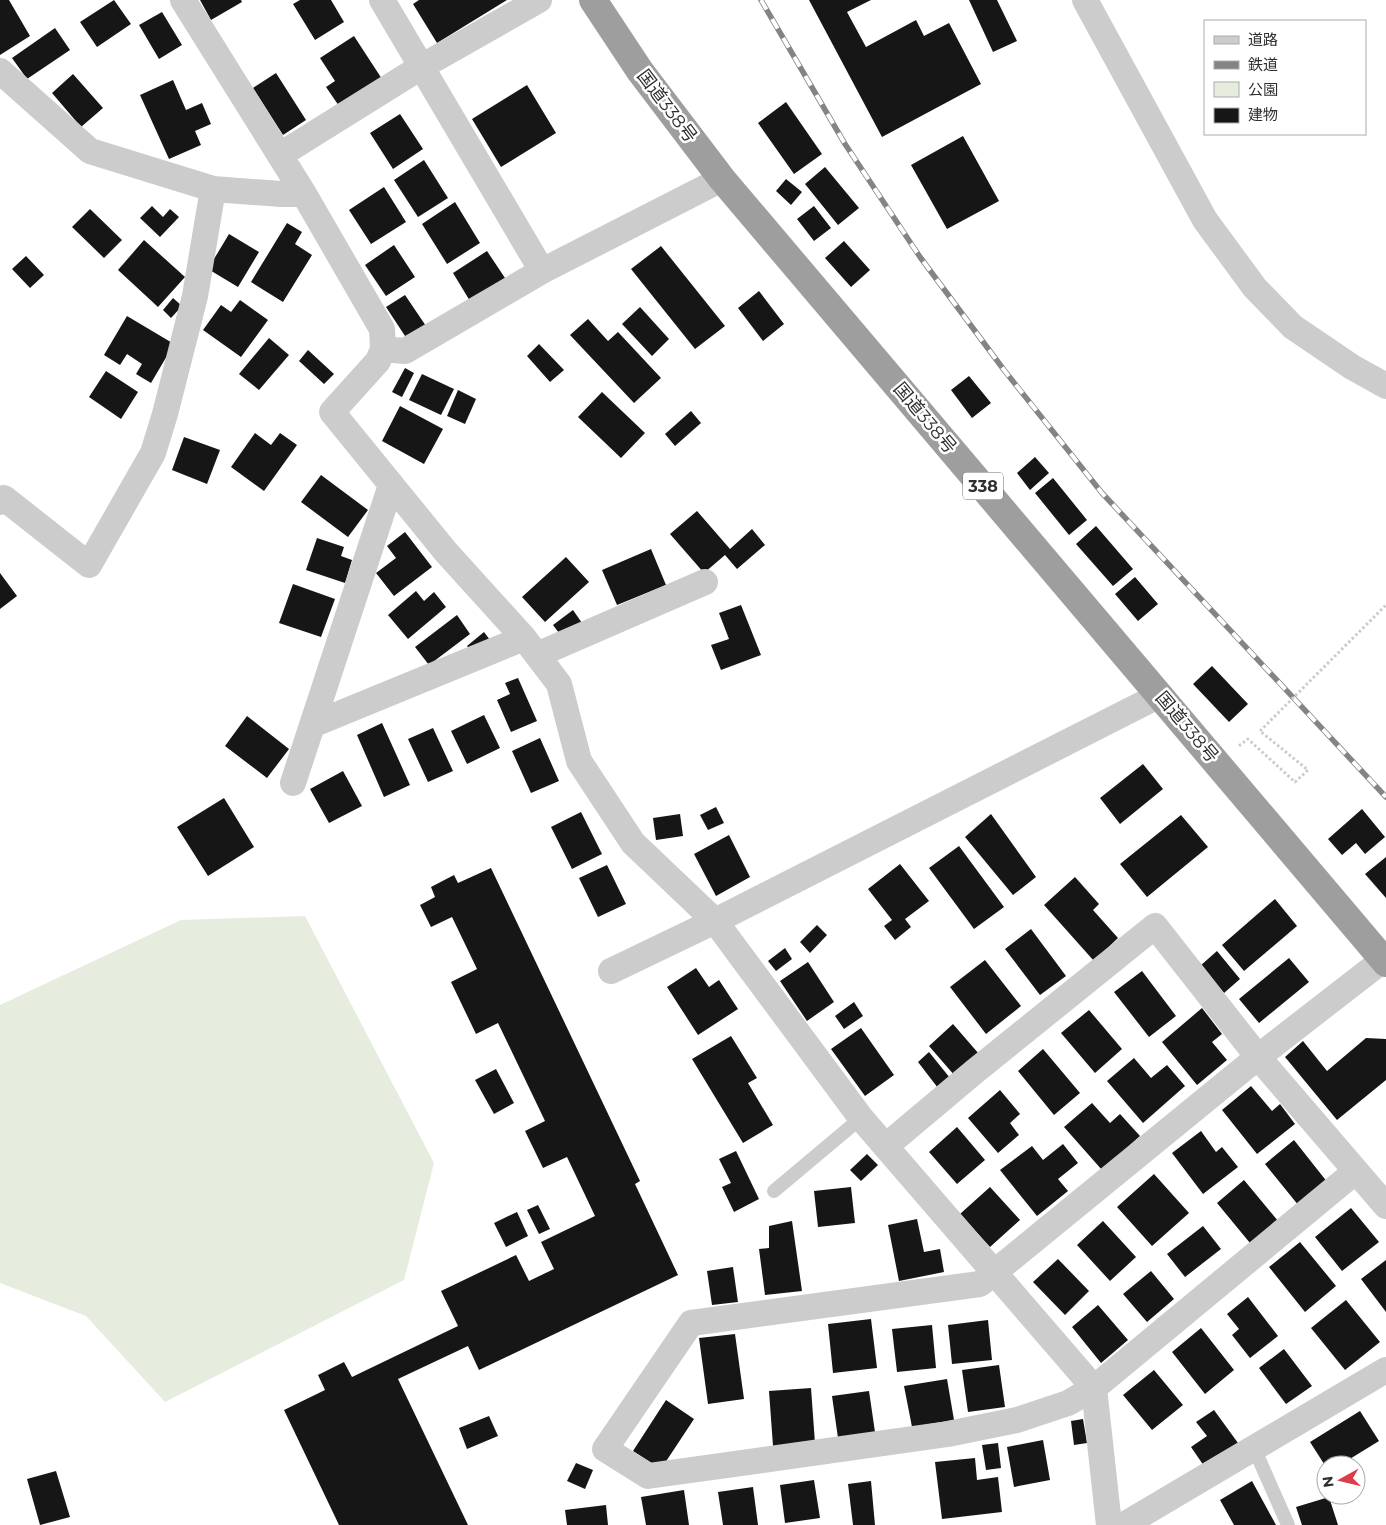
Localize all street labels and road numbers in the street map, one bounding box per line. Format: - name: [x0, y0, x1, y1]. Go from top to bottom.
- street label: 国道338号: [632, 65, 702, 147]
- street label: 国道338号: [889, 378, 961, 458]
- road number: 338: [963, 472, 1003, 500]
- street label: 国道338号: [1151, 687, 1223, 767]

